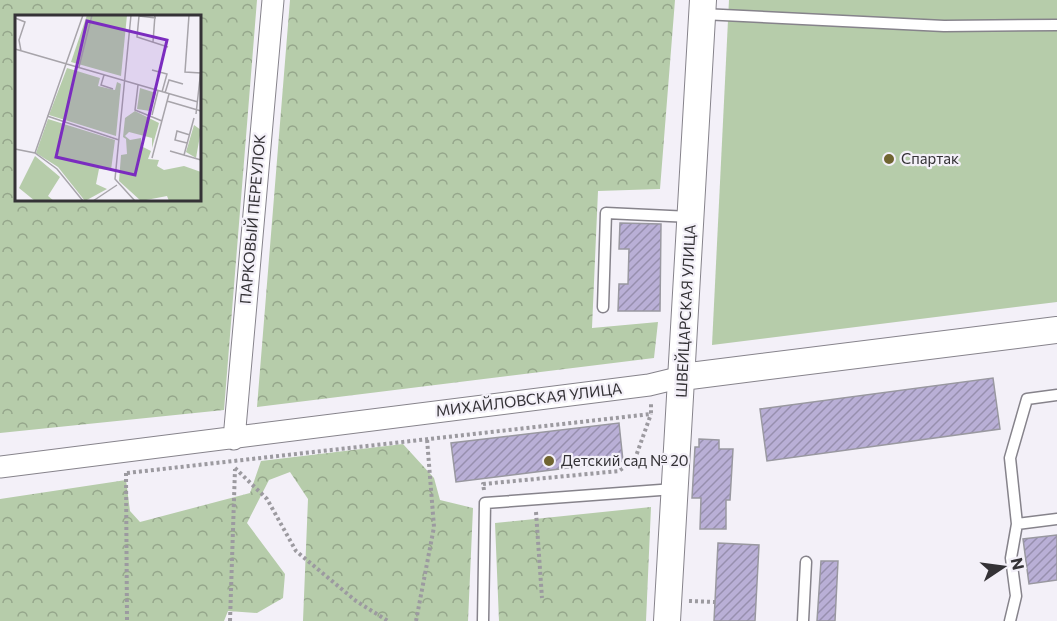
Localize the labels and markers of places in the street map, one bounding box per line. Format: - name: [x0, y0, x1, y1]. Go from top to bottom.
- place label: Спартак: [901, 149, 959, 167]
- marker: Спартак: [882, 152, 896, 166]
- place label: Детский сад № 20: [561, 451, 689, 469]
- marker: Детский сад № 20: [542, 454, 556, 468]

